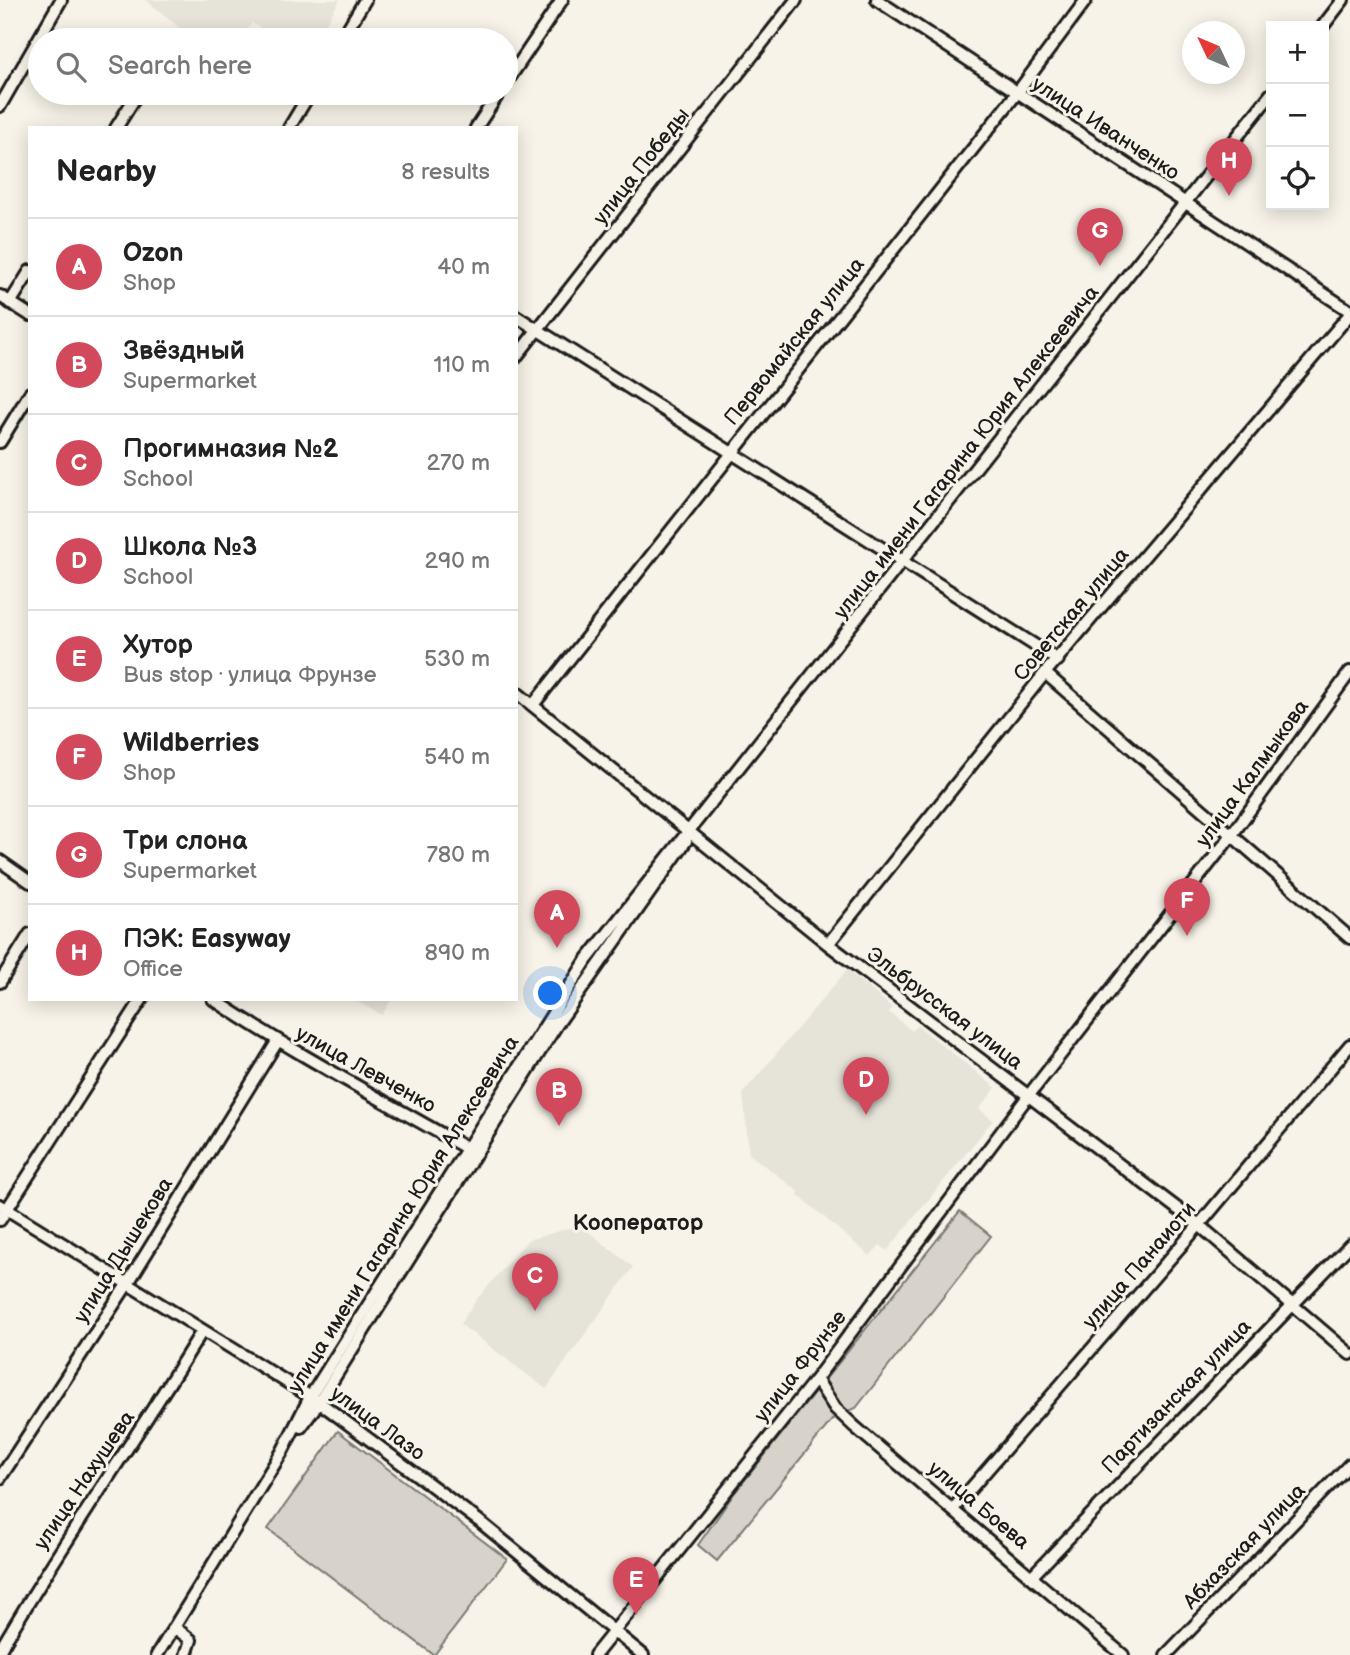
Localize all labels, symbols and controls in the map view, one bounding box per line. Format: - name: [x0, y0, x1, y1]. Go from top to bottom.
- north arrow: [1182, 21, 1245, 84]
- map controls: [1266, 21, 1329, 210]
- button: +: [1266, 21, 1329, 84]
- search box: [28, 28, 518, 105]
- icon: search: [52, 48, 90, 86]
- text: Search here: [108, 51, 252, 82]
- street label: улица Иванченко: [1027, 71, 1184, 185]
- button: −: [1266, 84, 1329, 147]
- street label: улица Победы: [588, 103, 695, 230]
- pin: H: [1206, 138, 1252, 196]
- button: locate: [1266, 147, 1329, 210]
- text: Nearby: [56, 154, 156, 190]
- text: 8 results: [401, 158, 490, 186]
- pin: G: [1077, 208, 1123, 266]
- text: Ozon: [123, 238, 184, 269]
- street label: Первомайская улица: [719, 252, 870, 430]
- text: A: [72, 253, 86, 281]
- text: 40 m: [437, 253, 490, 281]
- text: Shop: [123, 269, 176, 297]
- street label: улица имени Гагарина Юрия Алексеевича: [828, 280, 1105, 624]
- text: Звёздный: [123, 336, 245, 367]
- text: B: [71, 351, 87, 379]
- text: 110 m: [433, 351, 490, 379]
- text: Supermarket: [123, 367, 257, 395]
- text: Прогимназия №2: [123, 434, 338, 465]
- text: C: [71, 449, 87, 477]
- text: 270 m: [426, 449, 490, 477]
- text: School: [123, 465, 193, 493]
- text: Школа №3: [123, 532, 257, 563]
- street label: Советская улица: [1008, 542, 1135, 686]
- text: D: [71, 547, 87, 575]
- text: 290 m: [424, 547, 490, 575]
- text: School: [123, 563, 193, 591]
- text: Хутор: [123, 630, 193, 661]
- text: E: [72, 645, 86, 673]
- text: 530 m: [424, 645, 490, 673]
- text: Bus stop · улица Фрунзе: [123, 661, 376, 689]
- street label: улица Калмыкова: [1191, 694, 1315, 852]
- text: Wildberries: [123, 728, 259, 759]
- text: F: [72, 743, 86, 771]
- text: 540 m: [424, 743, 490, 771]
- text: Shop: [123, 759, 176, 787]
- text: Три слона: [123, 826, 247, 857]
- text: G: [71, 841, 87, 869]
- text: 780 m: [427, 841, 490, 869]
- text: Supermarket: [123, 857, 257, 885]
- pin: F: [1164, 878, 1210, 936]
- pin: A: [534, 890, 580, 948]
- text: ПЭК: Easyway: [123, 924, 291, 955]
- text: H: [70, 939, 88, 967]
- text: 890 m: [425, 939, 490, 967]
- street label: Эльбрусская улица: [862, 942, 1028, 1076]
- text: Office: [123, 955, 183, 983]
- your location: [533, 976, 567, 1010]
- street label: улица Левченко: [291, 1021, 440, 1118]
- street label: улица имени Гагарина Юрия Алексеевича: [283, 1031, 525, 1397]
- pin: D: [843, 1057, 889, 1115]
- pin: B: [536, 1068, 582, 1126]
- street label: улица Дышекова: [69, 1172, 179, 1328]
- street label: улица Панаиоти: [1077, 1197, 1201, 1334]
- district label: Кооператор: [573, 1209, 704, 1237]
- pin: C: [512, 1253, 558, 1311]
- street label: улица Фрунзе: [749, 1305, 852, 1427]
- street label: Партизанская улица: [1096, 1314, 1257, 1479]
- street label: улица Лазо: [326, 1381, 430, 1466]
- street label: улица Нахушева: [29, 1406, 140, 1555]
- street label: улица Боева: [923, 1456, 1035, 1555]
- street label: Абхазская улица: [1177, 1478, 1311, 1615]
- pin: E: [613, 1557, 659, 1615]

